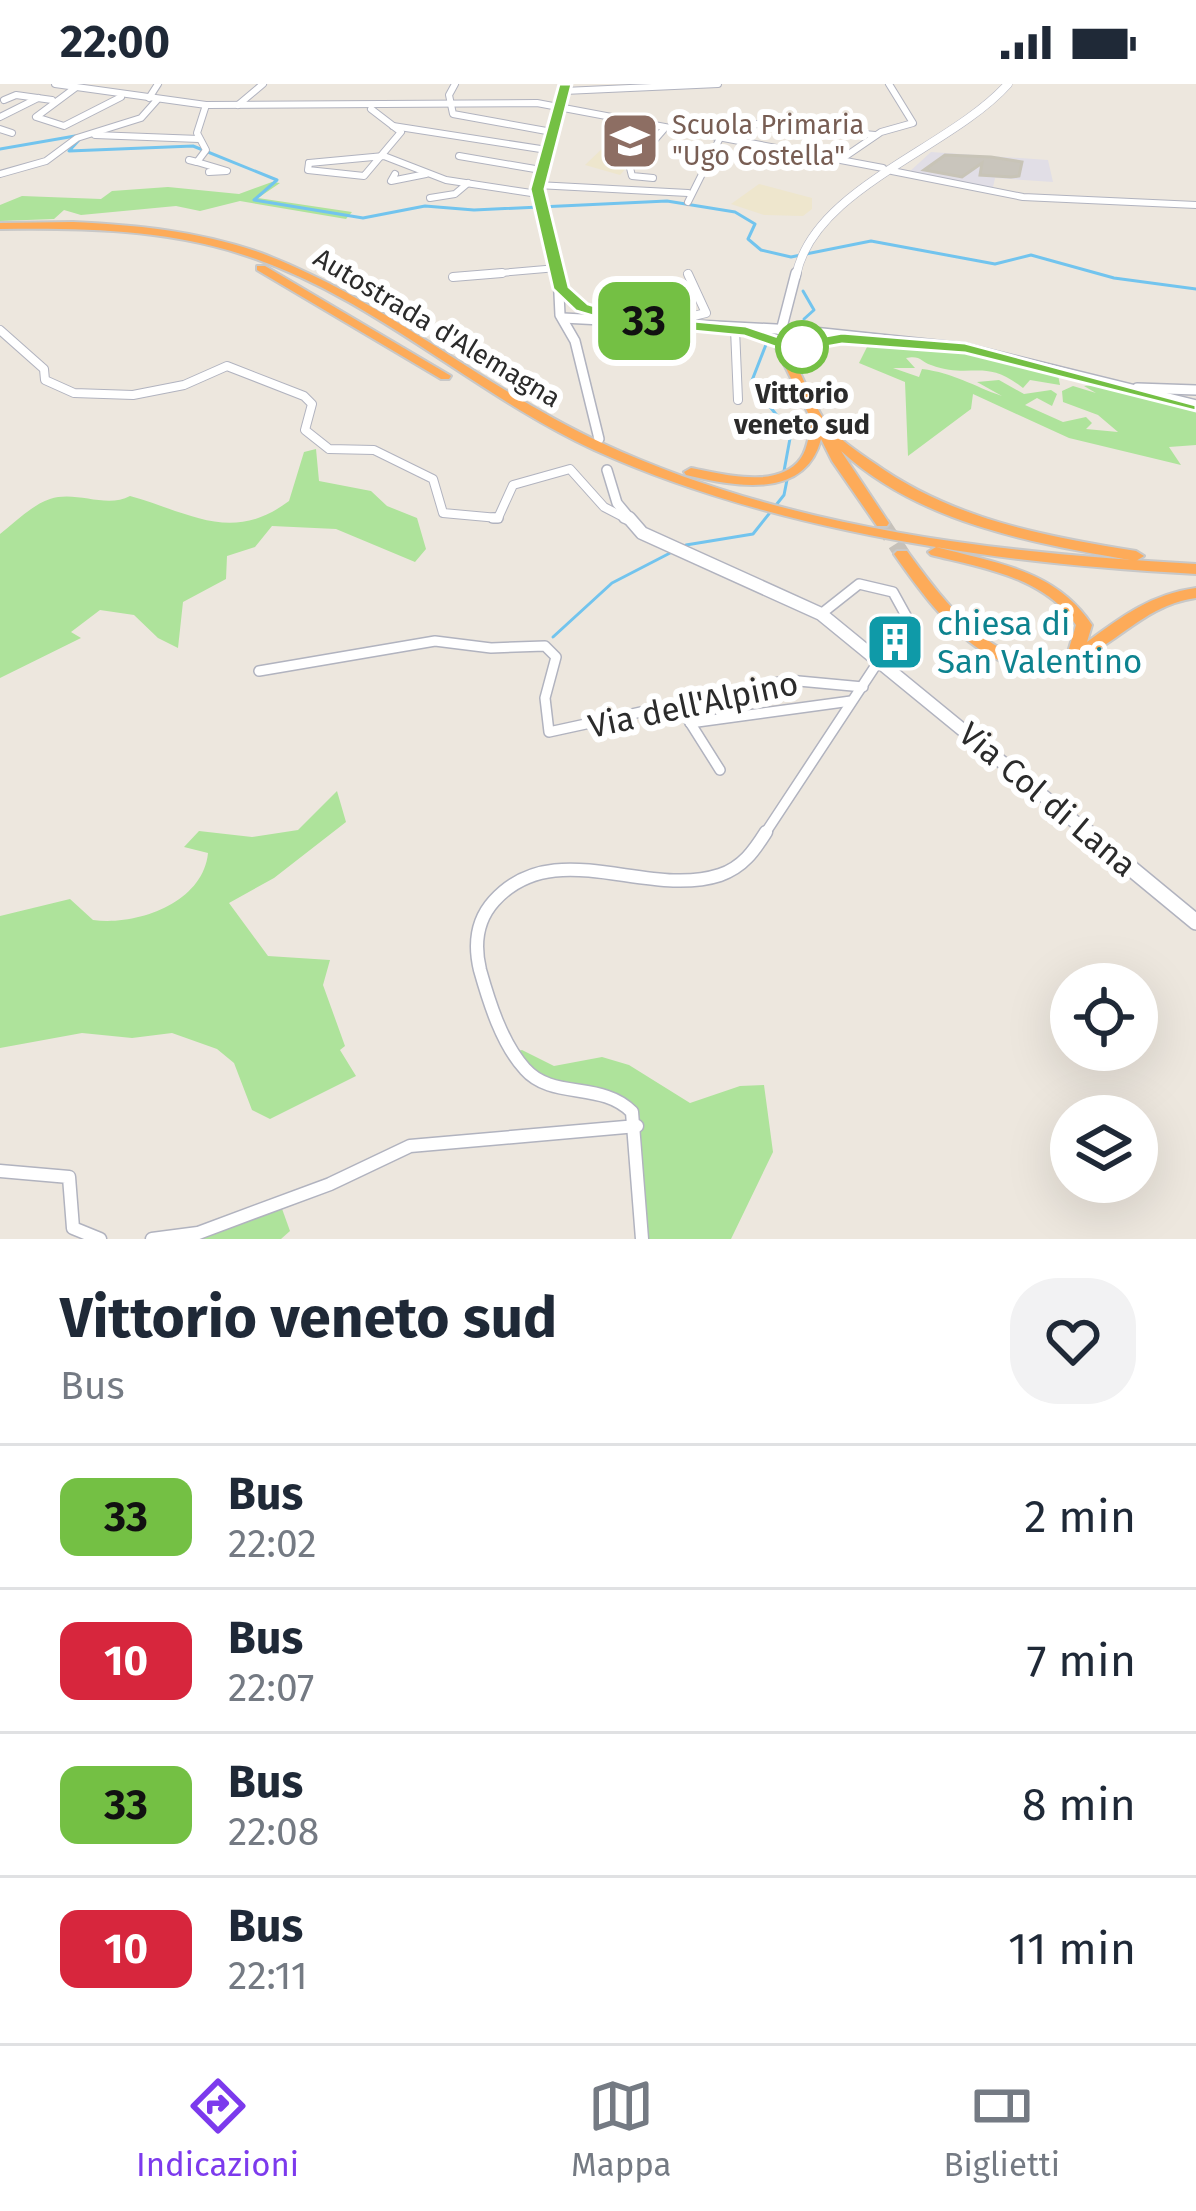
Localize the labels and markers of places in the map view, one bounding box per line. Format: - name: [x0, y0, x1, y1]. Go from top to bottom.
- place label: Scuola Primaria "Ugo Costella": [672, 109, 864, 172]
- school or university icon: Scuola Primaria "Ugo Costella": [599, 110, 661, 172]
- marker: Vittorio veneto sud: [777, 322, 827, 372]
- place label: Vittorio veneto sud: [733, 378, 870, 441]
- place label: chiesa di San Valentino: [937, 604, 1142, 682]
- building icon: chiesa di San Valentino: [864, 611, 926, 673]

